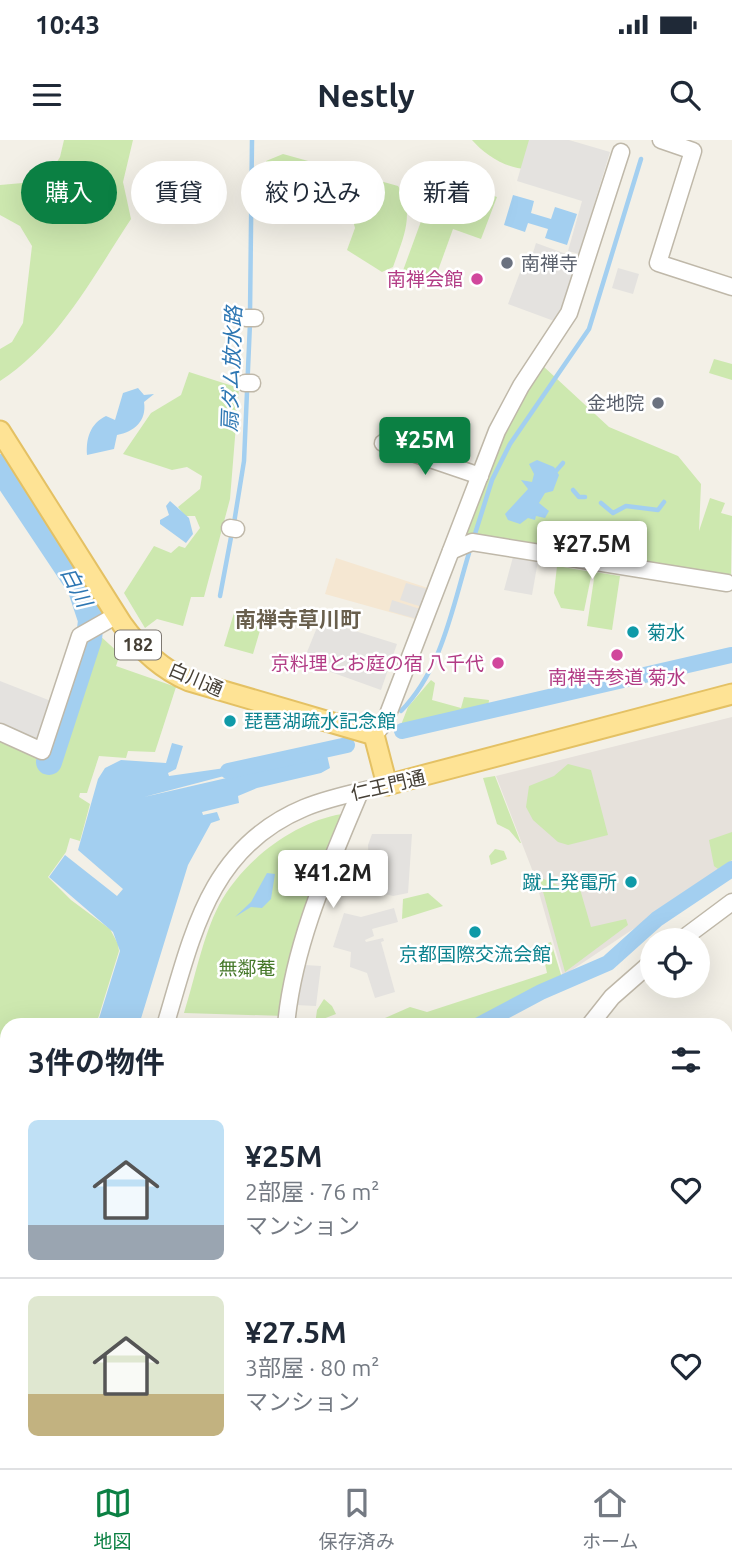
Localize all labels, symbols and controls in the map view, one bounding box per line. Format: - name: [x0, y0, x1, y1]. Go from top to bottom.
- text: 10:43: [35, 10, 100, 39]
- icon: menu: [28, 76, 66, 114]
- icon: search: [666, 76, 704, 114]
- text: Nestly: [317, 77, 415, 113]
- chip: 購入: [21, 161, 117, 224]
- chip: 賃貸: [131, 161, 227, 224]
- chip: 絞り込み: [241, 161, 385, 224]
- chip: 新着: [399, 161, 495, 224]
- place label: 南禅寺: [521, 252, 578, 274]
- marker: 南禅寺: [499, 255, 515, 271]
- place label: 南禅会館: [387, 268, 463, 290]
- marker: 南禅会館: [469, 271, 485, 287]
- water label: 扇ダム放水路: [217, 304, 245, 432]
- place label: 金地院: [587, 392, 644, 414]
- marker: 金地院: [650, 395, 666, 411]
- pin: ¥25M: [384, 418, 466, 477]
- text: ¥25M: [395, 427, 455, 452]
- pin: ¥27.5M: [535, 522, 649, 581]
- text: ¥27.5M: [553, 531, 631, 556]
- water label: 白川: [57, 562, 98, 612]
- district label: 南禅寺草川町: [235, 607, 361, 631]
- place label: 菊水: [647, 621, 685, 643]
- marker: 菊水: [625, 624, 641, 640]
- road number: 182: [115, 630, 161, 660]
- marker: 南禅寺参道 菊水: [609, 647, 625, 663]
- place label: 京料理とお庭の宿 八千代: [271, 652, 484, 674]
- marker: 京料理とお庭の宿 八千代: [490, 655, 506, 671]
- street label: 白川通: [165, 658, 227, 700]
- place label: 南禅寺参道 菊水: [548, 666, 686, 688]
- place label: 琵琶湖疏水記念館: [244, 710, 396, 732]
- marker: 琵琶湖疏水記念館: [222, 713, 238, 729]
- street label: 仁王門通: [348, 766, 428, 804]
- pin: ¥41.2M: [276, 850, 390, 910]
- text: ¥41.2M: [294, 860, 372, 885]
- place label: 蹴上発電所: [522, 871, 617, 893]
- marker: 蹴上発電所: [623, 874, 639, 890]
- marker: 京都国際交流会館: [467, 924, 483, 940]
- map controls: [640, 928, 710, 998]
- button: locate: [640, 928, 710, 998]
- place label: 京都国際交流会館: [399, 943, 551, 965]
- park label: 無鄰菴: [218, 957, 276, 979]
- icon: filters: [667, 1041, 705, 1079]
- text: 3件の物件: [28, 1045, 165, 1079]
- text: ¥25M: [245, 1139, 322, 1173]
- icon: home: [84, 1148, 168, 1232]
- icon: heart: [667, 1171, 705, 1209]
- text: 2部屋 · 76 m²: [245, 1179, 379, 1204]
- text: マンション: [245, 1213, 360, 1238]
- text: ¥27.5M: [245, 1315, 347, 1349]
- icon: home: [84, 1324, 168, 1408]
- icon: heart: [667, 1347, 705, 1385]
- text: 3部屋 · 80 m²: [245, 1355, 379, 1380]
- text: マンション: [245, 1389, 360, 1414]
- tab: 地図: [94, 1484, 132, 1553]
- tab: 保存済み: [319, 1484, 395, 1553]
- tab: ホーム: [582, 1484, 638, 1553]

